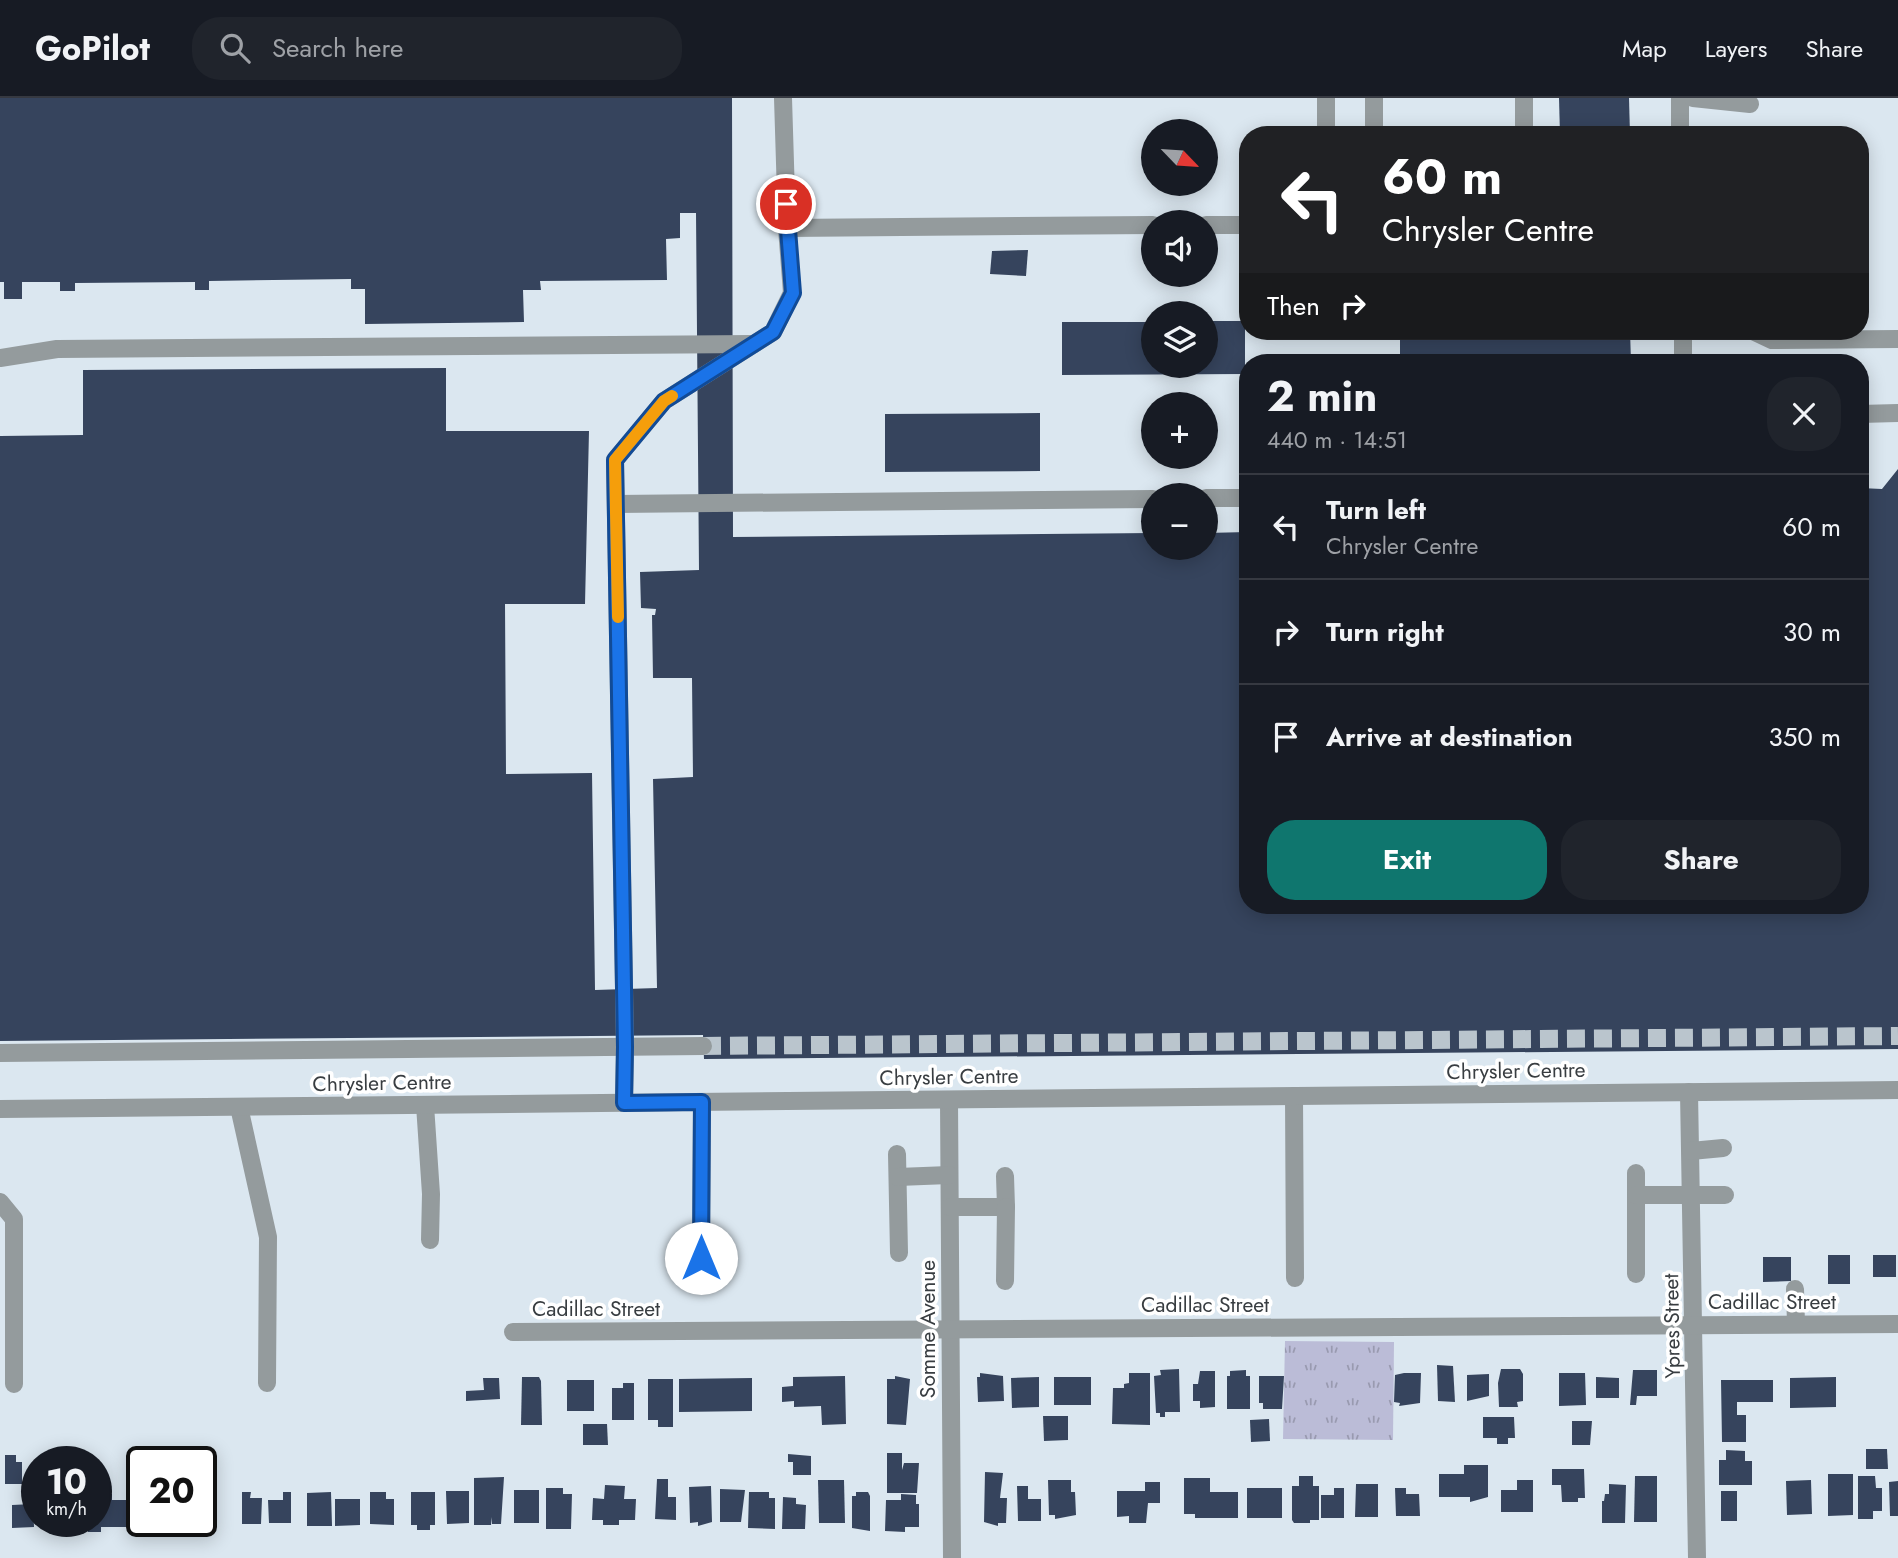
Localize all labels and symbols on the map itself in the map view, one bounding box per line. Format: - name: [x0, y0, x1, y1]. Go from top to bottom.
- north arrow: [1141, 119, 1218, 196]
- pin: [756, 174, 816, 234]
- street label: Chrysler Centre: [1446, 1055, 1586, 1087]
- street label: Chrysler Centre: [879, 1061, 1019, 1093]
- street label: Chrysler Centre: [312, 1067, 452, 1099]
- position arrow: [664, 1221, 738, 1295]
- street label: Somme Avenue: [913, 1260, 943, 1398]
- street label: Ypres Street: [1656, 1273, 1688, 1379]
- street label: Cadillac Street: [1708, 1287, 1836, 1317]
- street label: Cadillac Street: [1141, 1290, 1269, 1320]
- street label: Cadillac Street: [532, 1294, 660, 1324]
- speed limit sign: 20: [126, 1446, 217, 1537]

